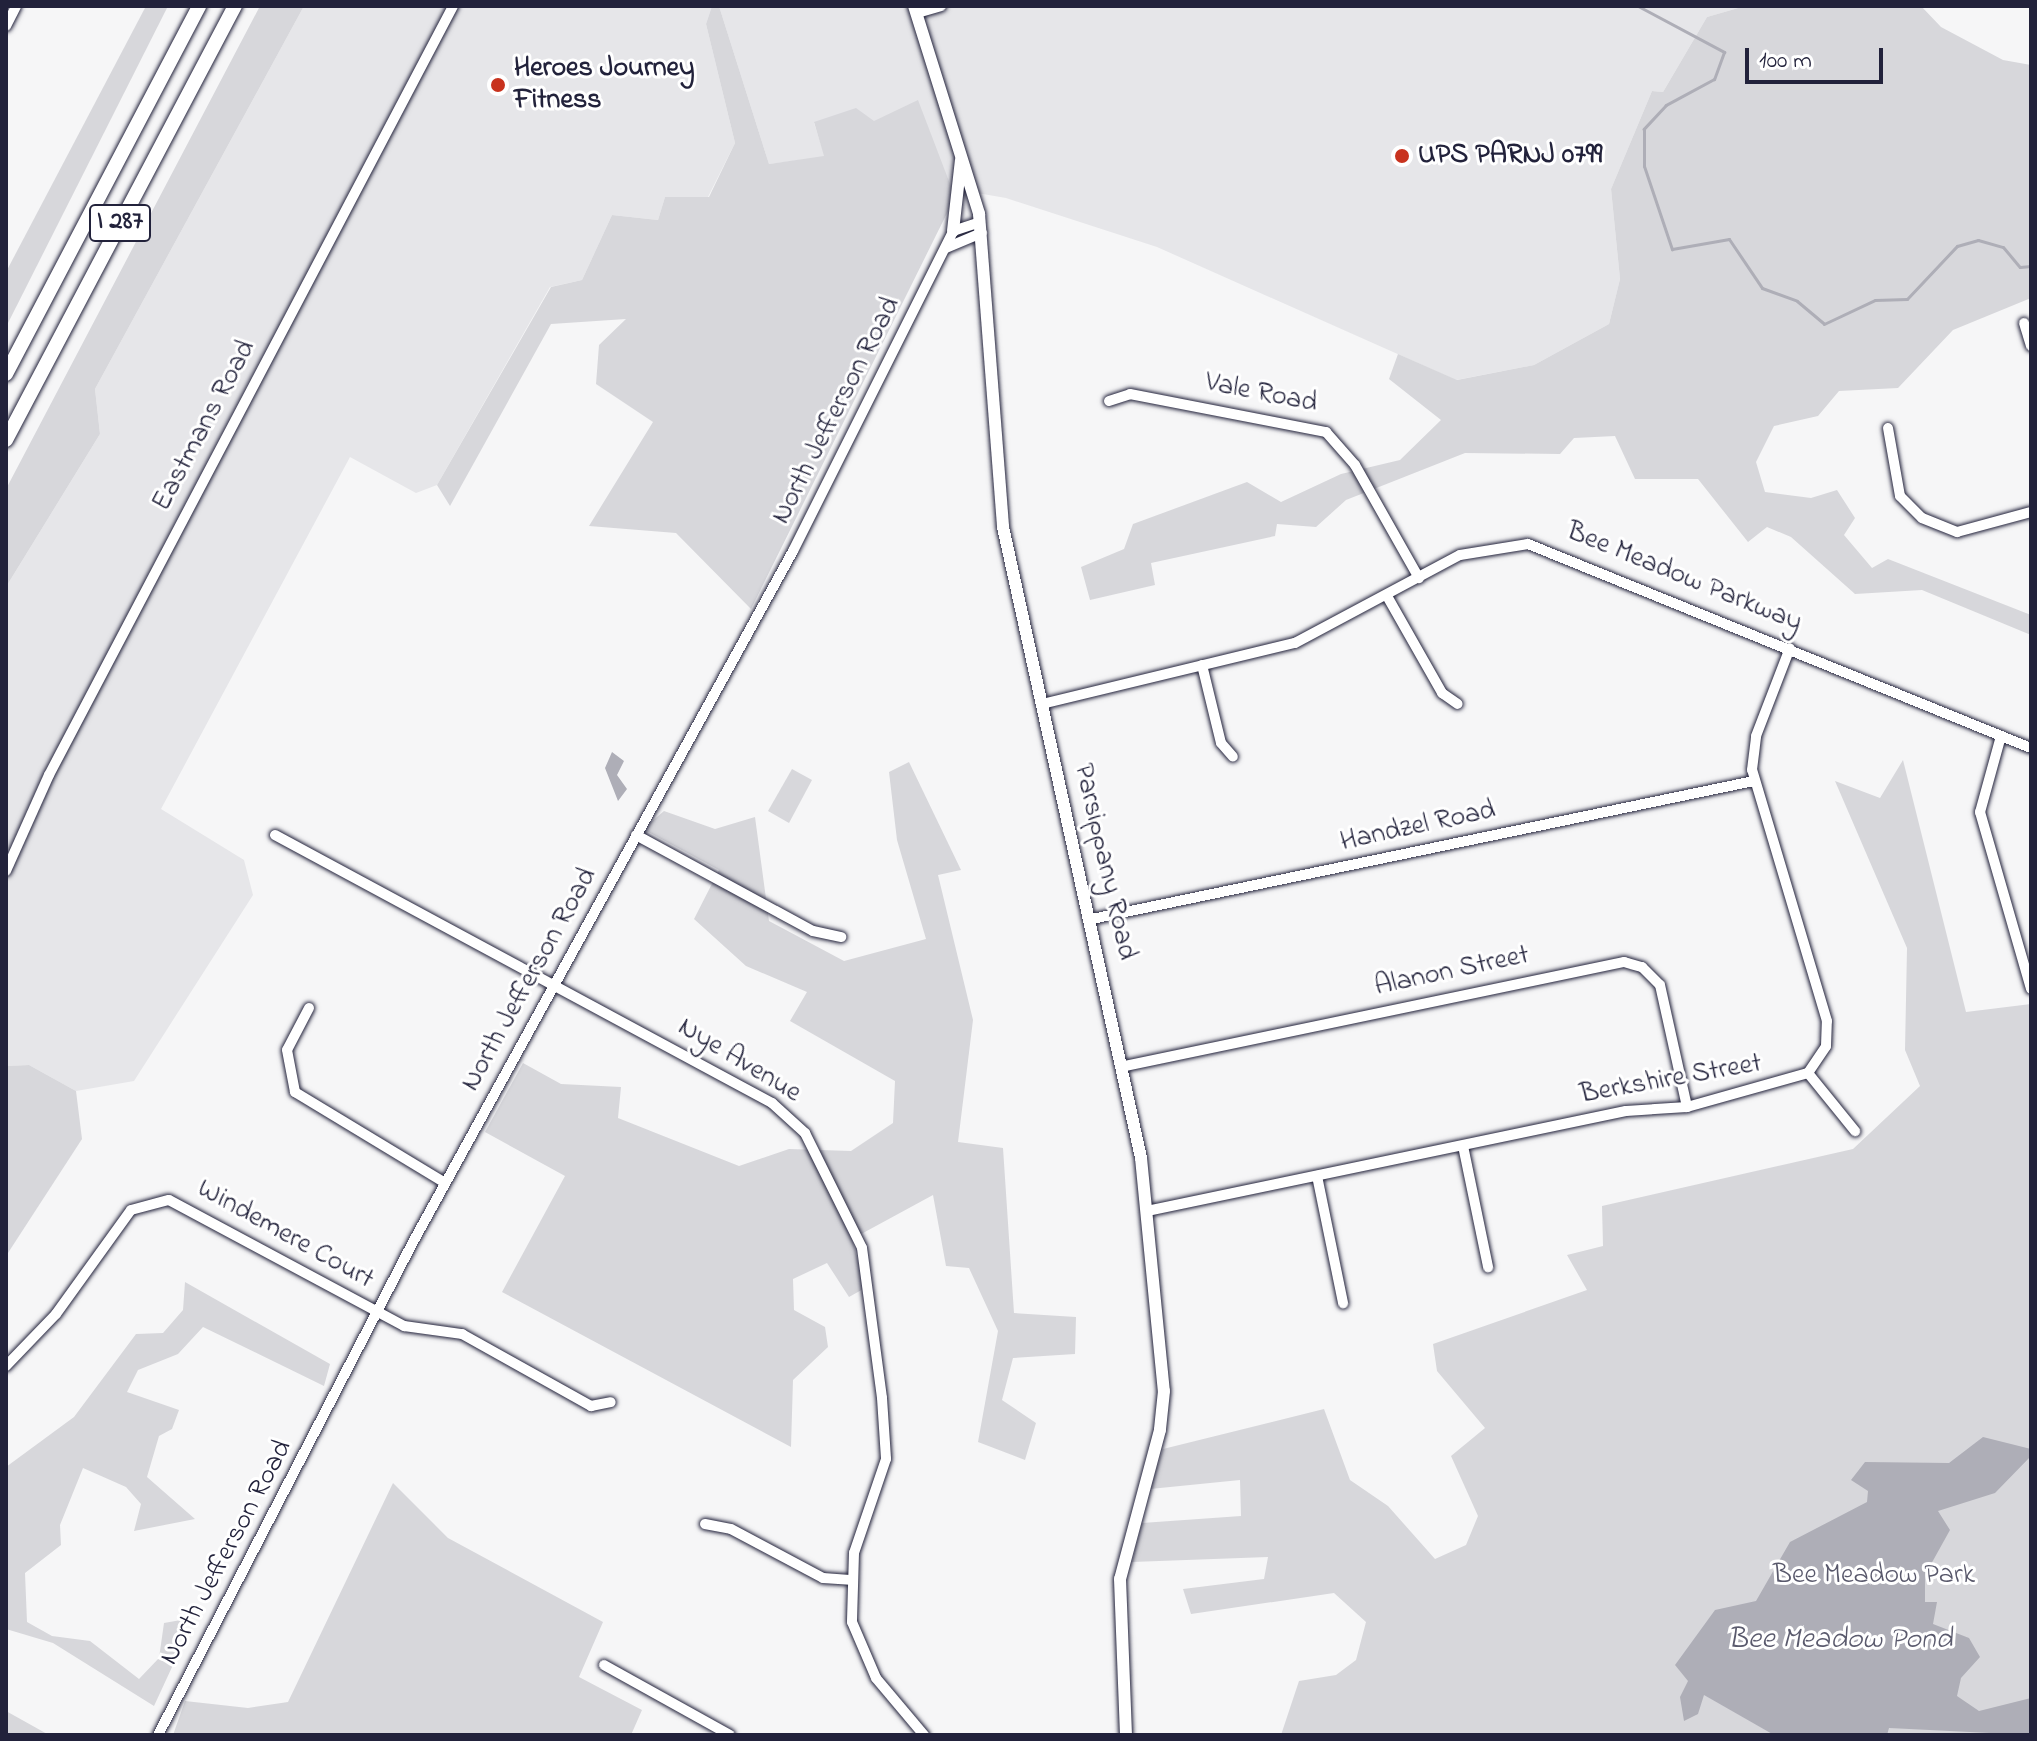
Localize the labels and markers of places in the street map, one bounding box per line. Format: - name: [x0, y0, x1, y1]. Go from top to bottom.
- place label: Heroes Journey Fitness: [514, 52, 695, 118]
- marker: Heroes Journey Fitness: [489, 76, 507, 94]
- place label: UPS PARNJ 0799: [1418, 139, 1603, 173]
- marker: UPS PARNJ 0799: [1393, 147, 1411, 165]

